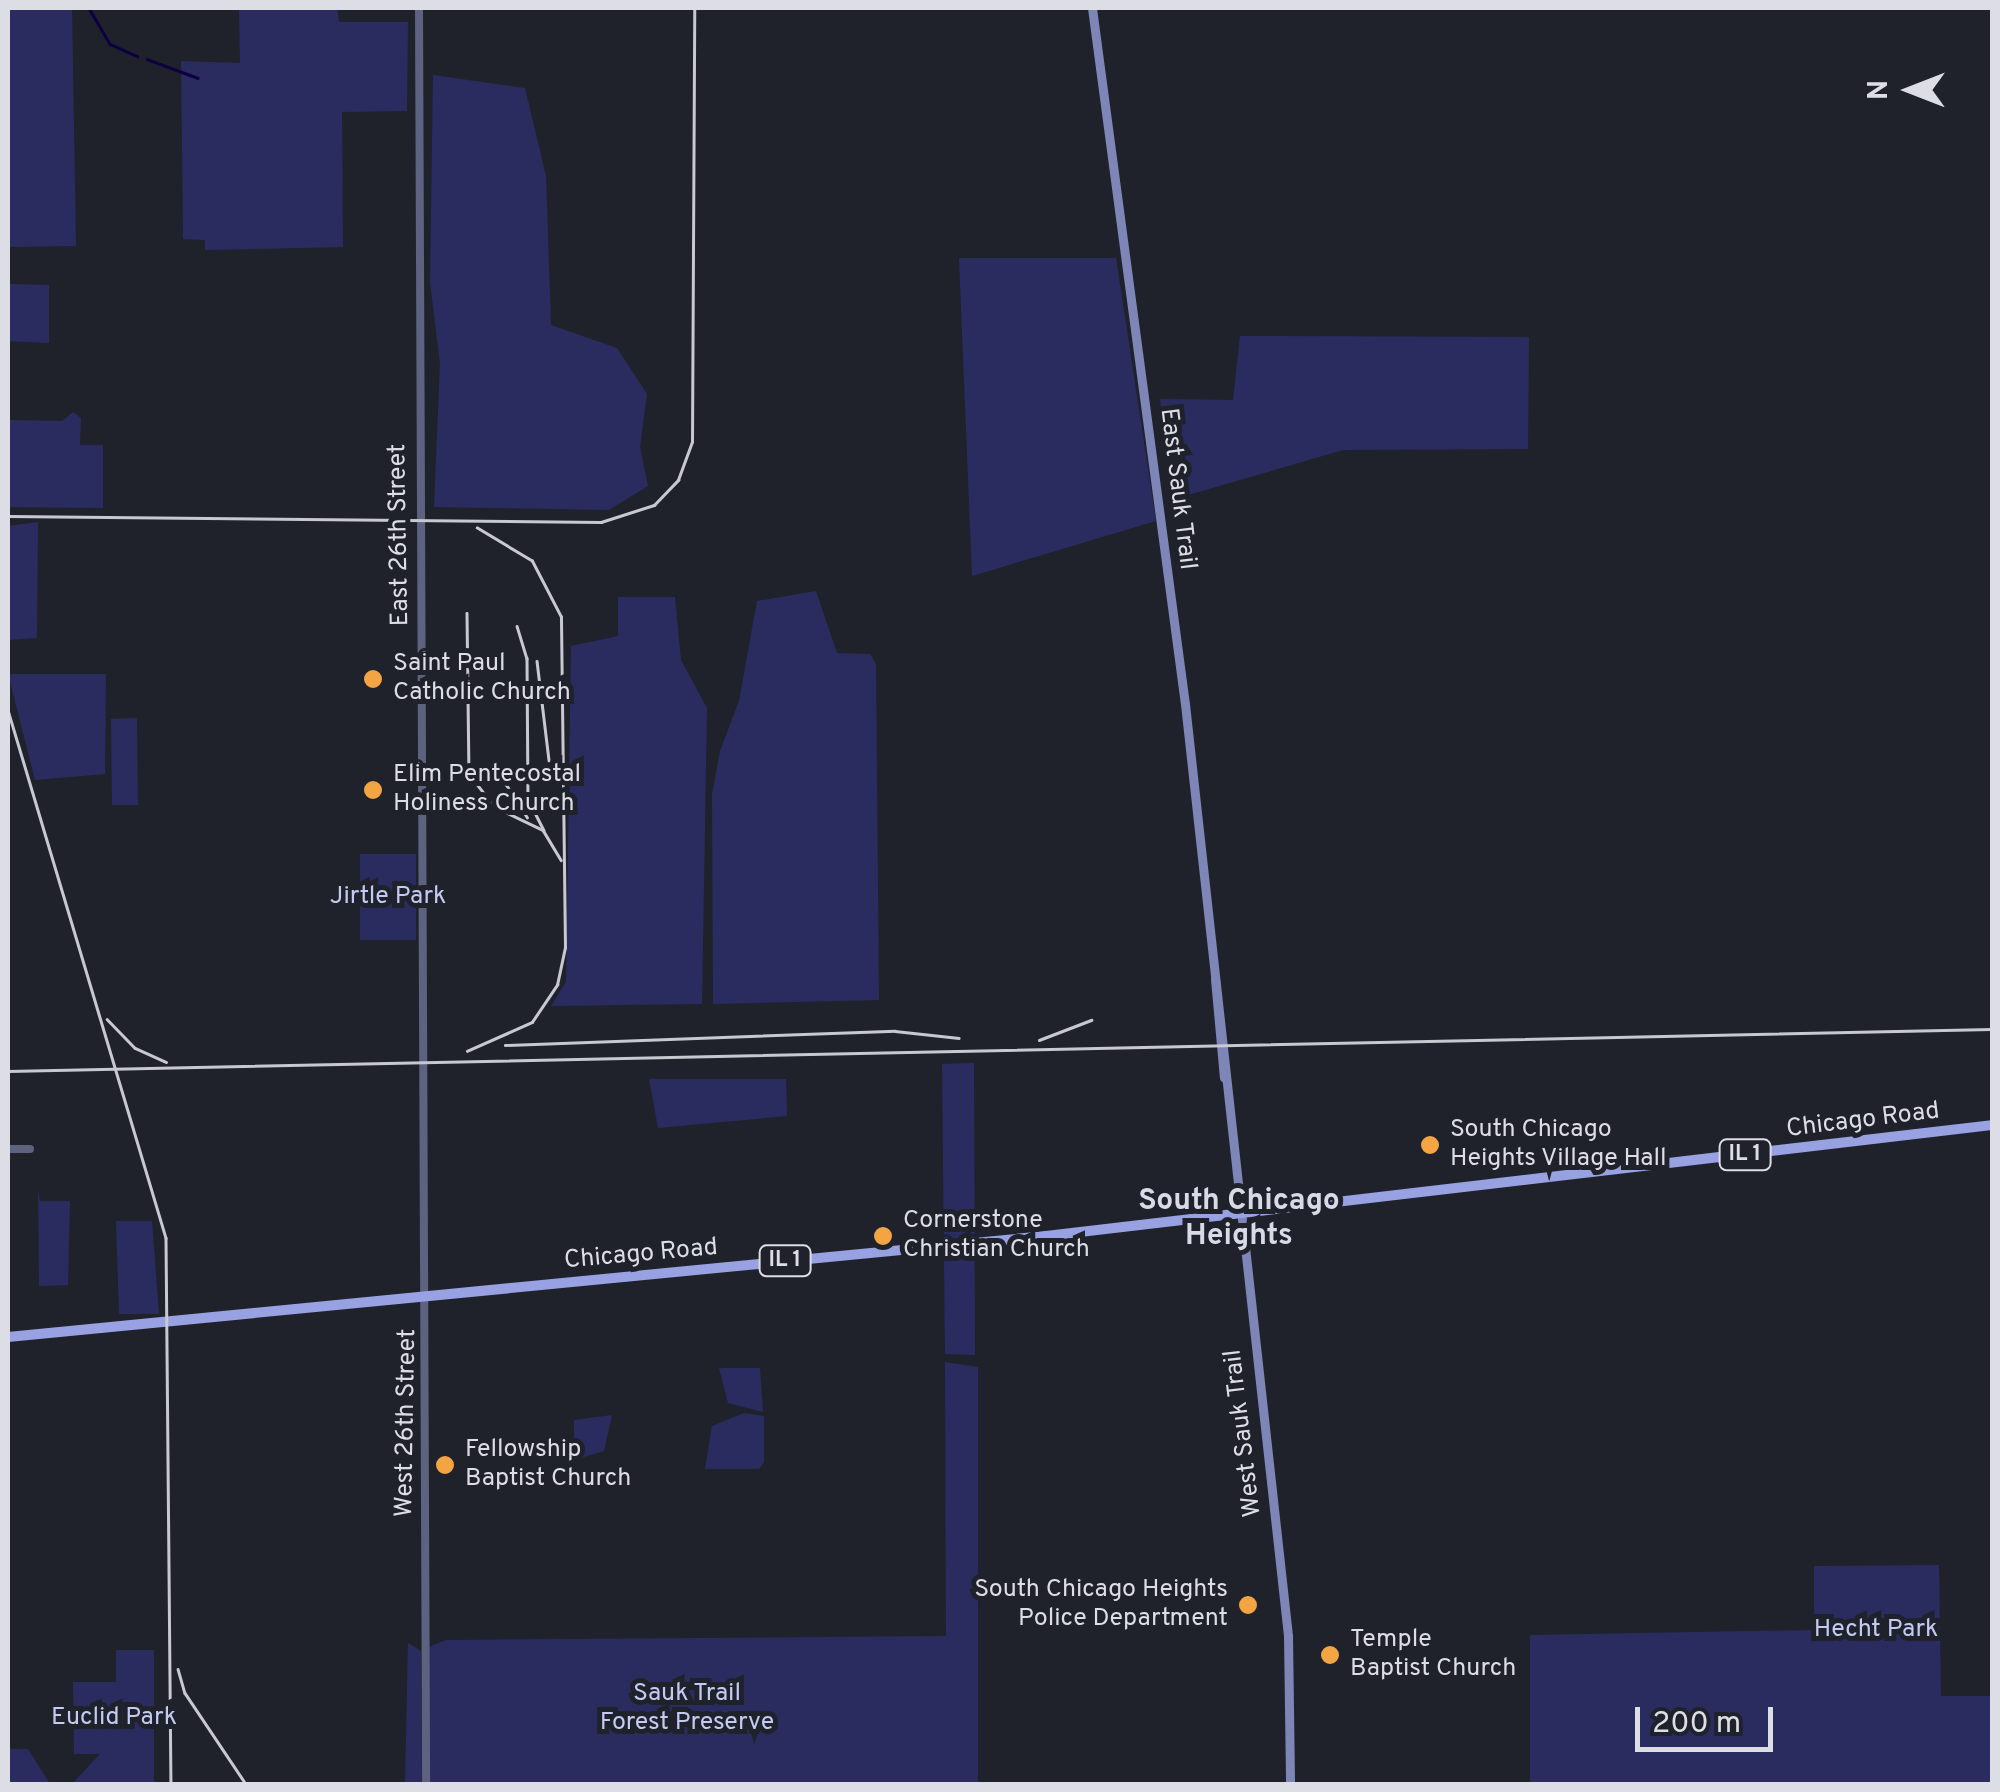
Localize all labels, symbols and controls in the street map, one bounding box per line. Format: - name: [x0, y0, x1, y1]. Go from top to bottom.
- north arrow: [1860, 40, 1960, 140]
- text: N: [1862, 80, 1898, 100]
- street label: East Sauk Trail: [1152, 406, 1202, 572]
- street label: East 26th Street: [383, 443, 417, 627]
- place label: Saint Paul Catholic Church: [393, 650, 571, 709]
- marker: Saint Paul Catholic Church: [362, 668, 384, 690]
- place label: Elim Pentecostal Holiness Church: [393, 761, 581, 820]
- marker: Elim Pentecostal Holiness Church: [362, 779, 384, 801]
- park label: Jirtle Park: [330, 882, 446, 912]
- street label: Chicago Road: [1785, 1097, 1941, 1145]
- place label: South Chicago Heights Village Hall: [1450, 1116, 1667, 1175]
- marker: South Chicago Heights Village Hall: [1419, 1134, 1441, 1156]
- road number: IL 1: [1718, 1138, 1772, 1172]
- district label: South Chicago Heights: [1138, 1184, 1340, 1254]
- place label: Cornerstone Christian Church: [903, 1207, 1090, 1266]
- marker: Cornerstone Christian Church: [872, 1225, 894, 1247]
- street label: Chicago Road: [563, 1233, 719, 1277]
- road number: IL 1: [758, 1244, 812, 1278]
- street label: West 26th Street: [390, 1329, 424, 1517]
- street label: West Sauk Trail: [1219, 1347, 1269, 1519]
- place label: Fellowship Baptist Church: [465, 1436, 631, 1495]
- marker: Fellowship Baptist Church: [434, 1454, 456, 1476]
- place label: South Chicago Heights Police Department: [974, 1576, 1228, 1635]
- marker: South Chicago Heights Police Department: [1237, 1594, 1259, 1616]
- park label: Hecht Park: [1814, 1615, 1938, 1645]
- place label: Temple Baptist Church: [1350, 1626, 1516, 1685]
- marker: Temple Baptist Church: [1319, 1644, 1341, 1666]
- park label: Sauk Trail Forest Preserve: [600, 1680, 774, 1739]
- scale bar: [1640, 1687, 1778, 1749]
- park label: Euclid Park: [51, 1703, 177, 1733]
- text: 200 m: [1652, 1706, 1741, 1743]

